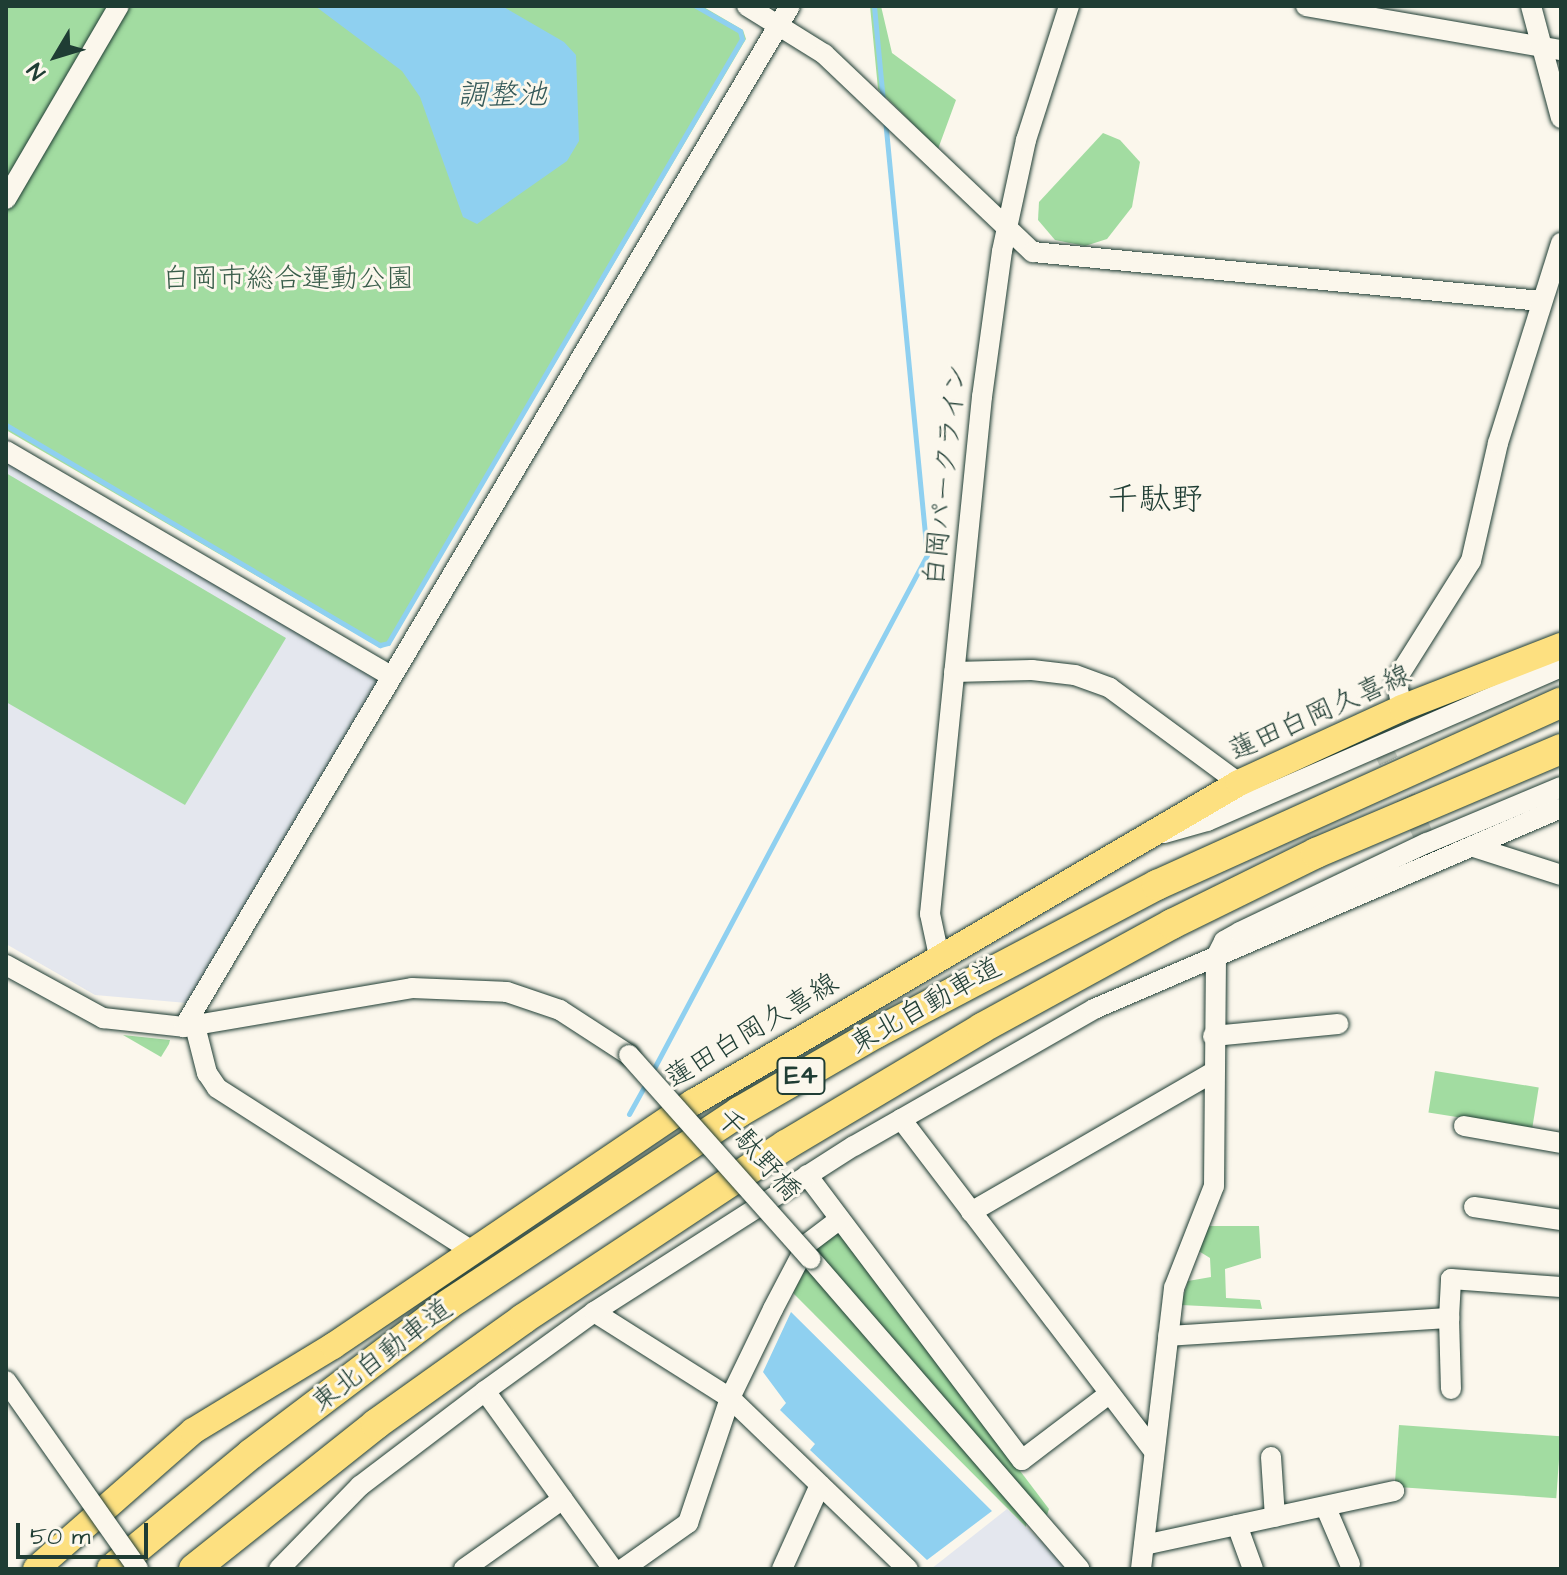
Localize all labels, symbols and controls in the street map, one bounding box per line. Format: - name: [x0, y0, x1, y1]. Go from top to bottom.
- north arrow: [16, 16, 96, 96]
- text: N: [20, 56, 53, 86]
- water label: 調整池: [457, 77, 547, 113]
- park label: 白岡市総合運動公園: [162, 262, 414, 296]
- street label: 白岡パークライン: [918, 362, 974, 588]
- district label: 千駄野: [1107, 481, 1203, 519]
- street label: 蓮田白岡久喜線: [1224, 658, 1416, 768]
- street label: 東北自動車道: [844, 951, 1008, 1061]
- street label: 蓮田白岡久喜線: [659, 966, 845, 1096]
- road number: E4: [775, 1054, 827, 1098]
- street label: 千駄野橋: [709, 1102, 807, 1208]
- street label: 東北自動車道: [305, 1292, 459, 1420]
- scale bar: [20, 1507, 152, 1557]
- text: 50 m: [30, 1520, 90, 1554]

